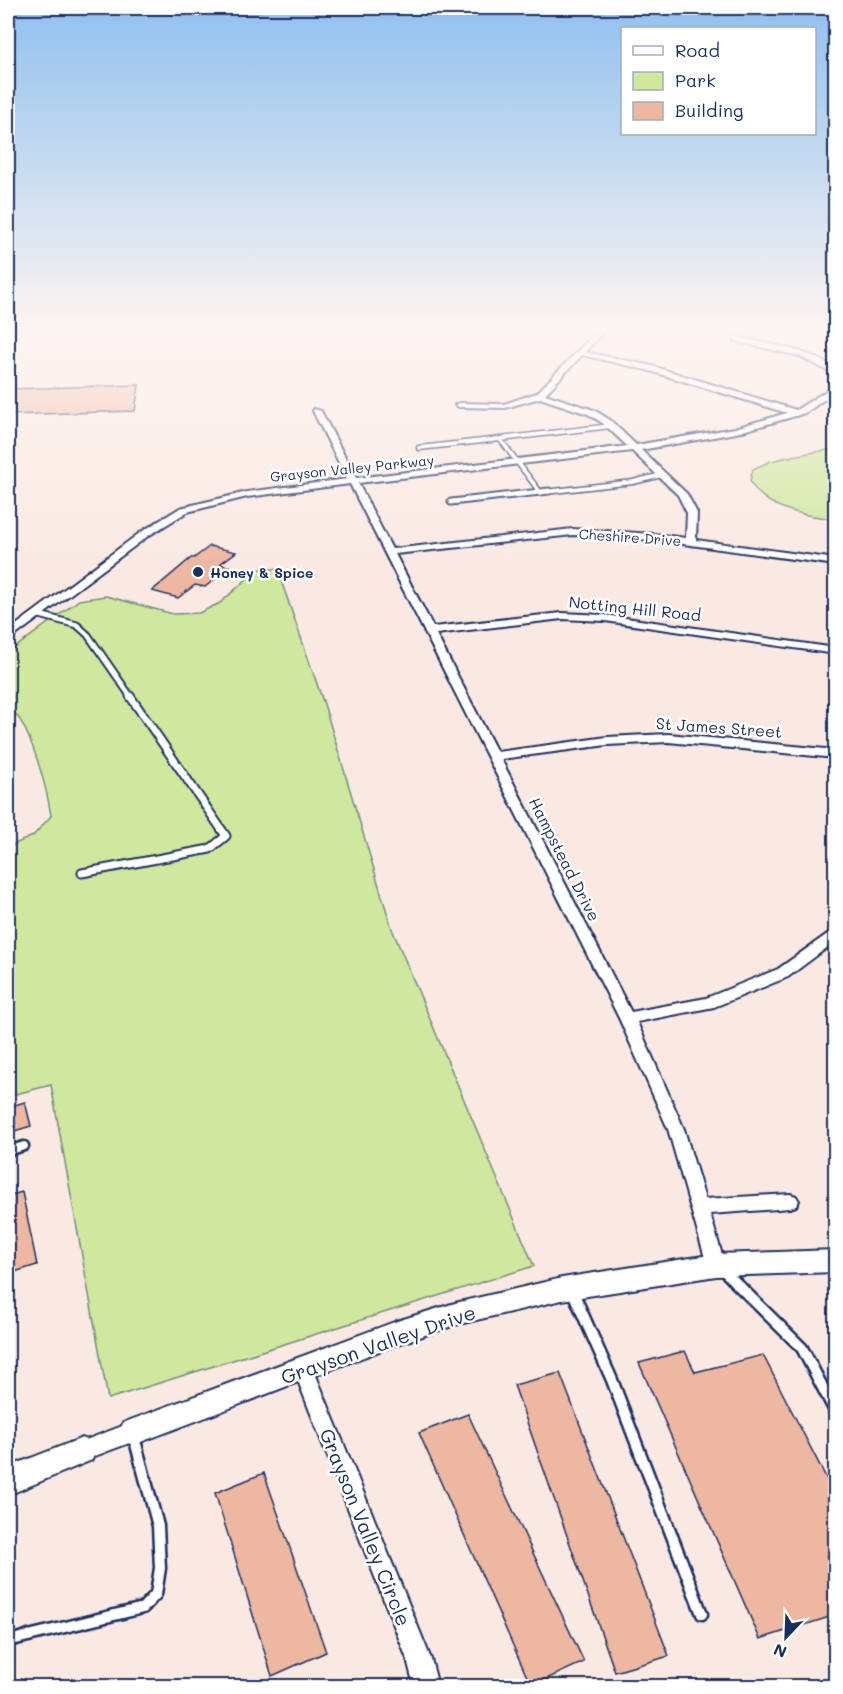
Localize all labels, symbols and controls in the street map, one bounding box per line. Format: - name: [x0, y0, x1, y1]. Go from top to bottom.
- legend: [621, 27, 816, 135]
- text: Road: [675, 38, 720, 62]
- text: Park: [675, 68, 716, 92]
- text: Building: [675, 98, 743, 122]
- street label: Grayson Valley Parkway: [269, 450, 435, 486]
- street label: Cheshire Drive: [578, 524, 682, 550]
- place label: Honey & Spice: [210, 563, 313, 582]
- marker: Honey & Spice: [191, 565, 205, 579]
- street label: Notting Hill Road: [568, 591, 702, 625]
- street label: St James Street: [655, 712, 783, 742]
- street label: Hampstead Drive: [525, 794, 605, 924]
- street label: Grayson Valley Drive: [277, 1298, 479, 1390]
- street label: Grayson Valley Circle: [314, 1424, 418, 1630]
- north arrow: [756, 1607, 816, 1667]
- text: N: [770, 1639, 790, 1663]

